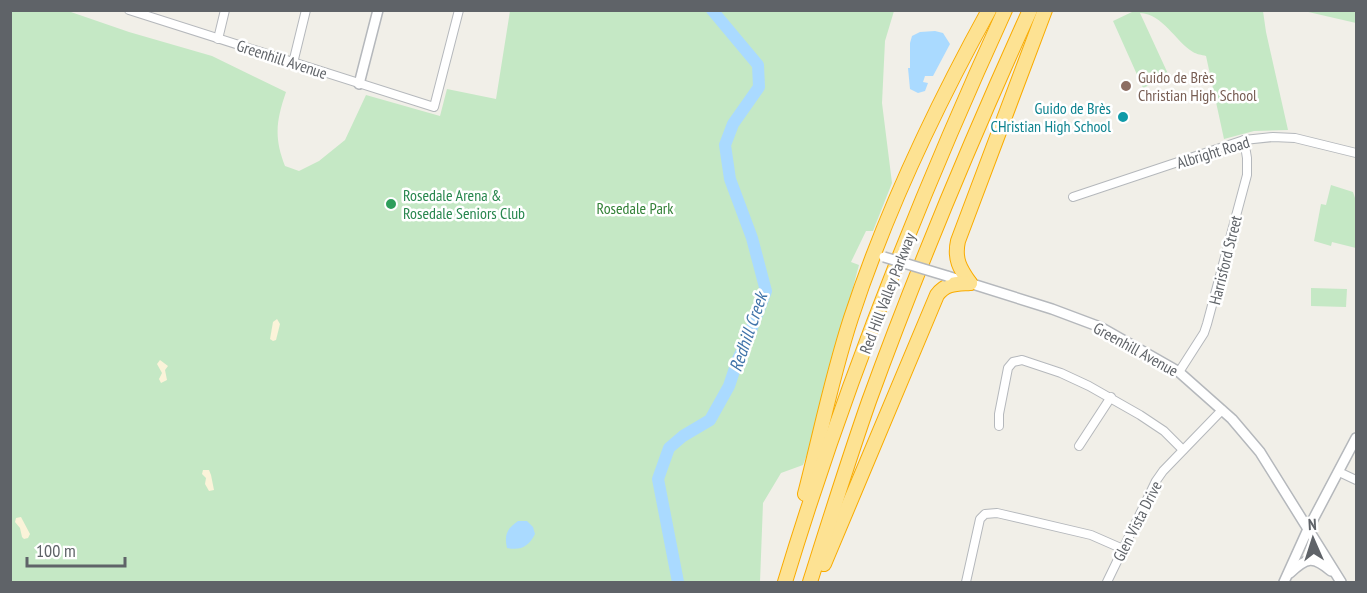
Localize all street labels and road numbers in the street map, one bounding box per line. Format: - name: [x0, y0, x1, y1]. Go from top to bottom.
- street label: Greenhill Avenue: [234, 35, 330, 83]
- street label: Albright Road: [1174, 131, 1252, 173]
- street label: Harrisford Street: [1204, 213, 1246, 307]
- street label: Red Hill Valley Parkway: [855, 230, 919, 356]
- street label: Greenhill Avenue: [1090, 318, 1182, 380]
- street label: Glen Vista Drive: [1108, 477, 1166, 565]

